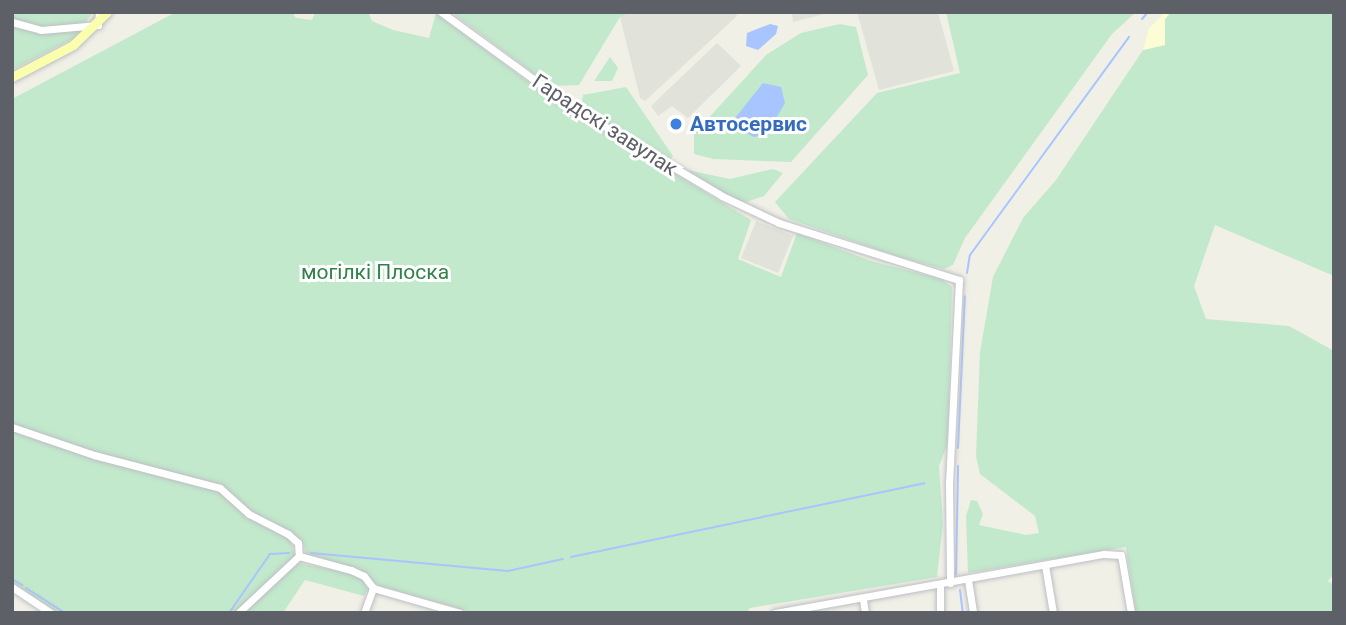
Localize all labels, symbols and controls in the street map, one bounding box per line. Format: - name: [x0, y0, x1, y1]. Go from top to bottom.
- street label: Гарадскі завулак: [528, 69, 682, 181]
- place label: Автосервис: [690, 111, 807, 137]
- marker: Автосервис: [668, 116, 684, 132]
- park label: могілкі Плоска: [301, 259, 449, 285]

